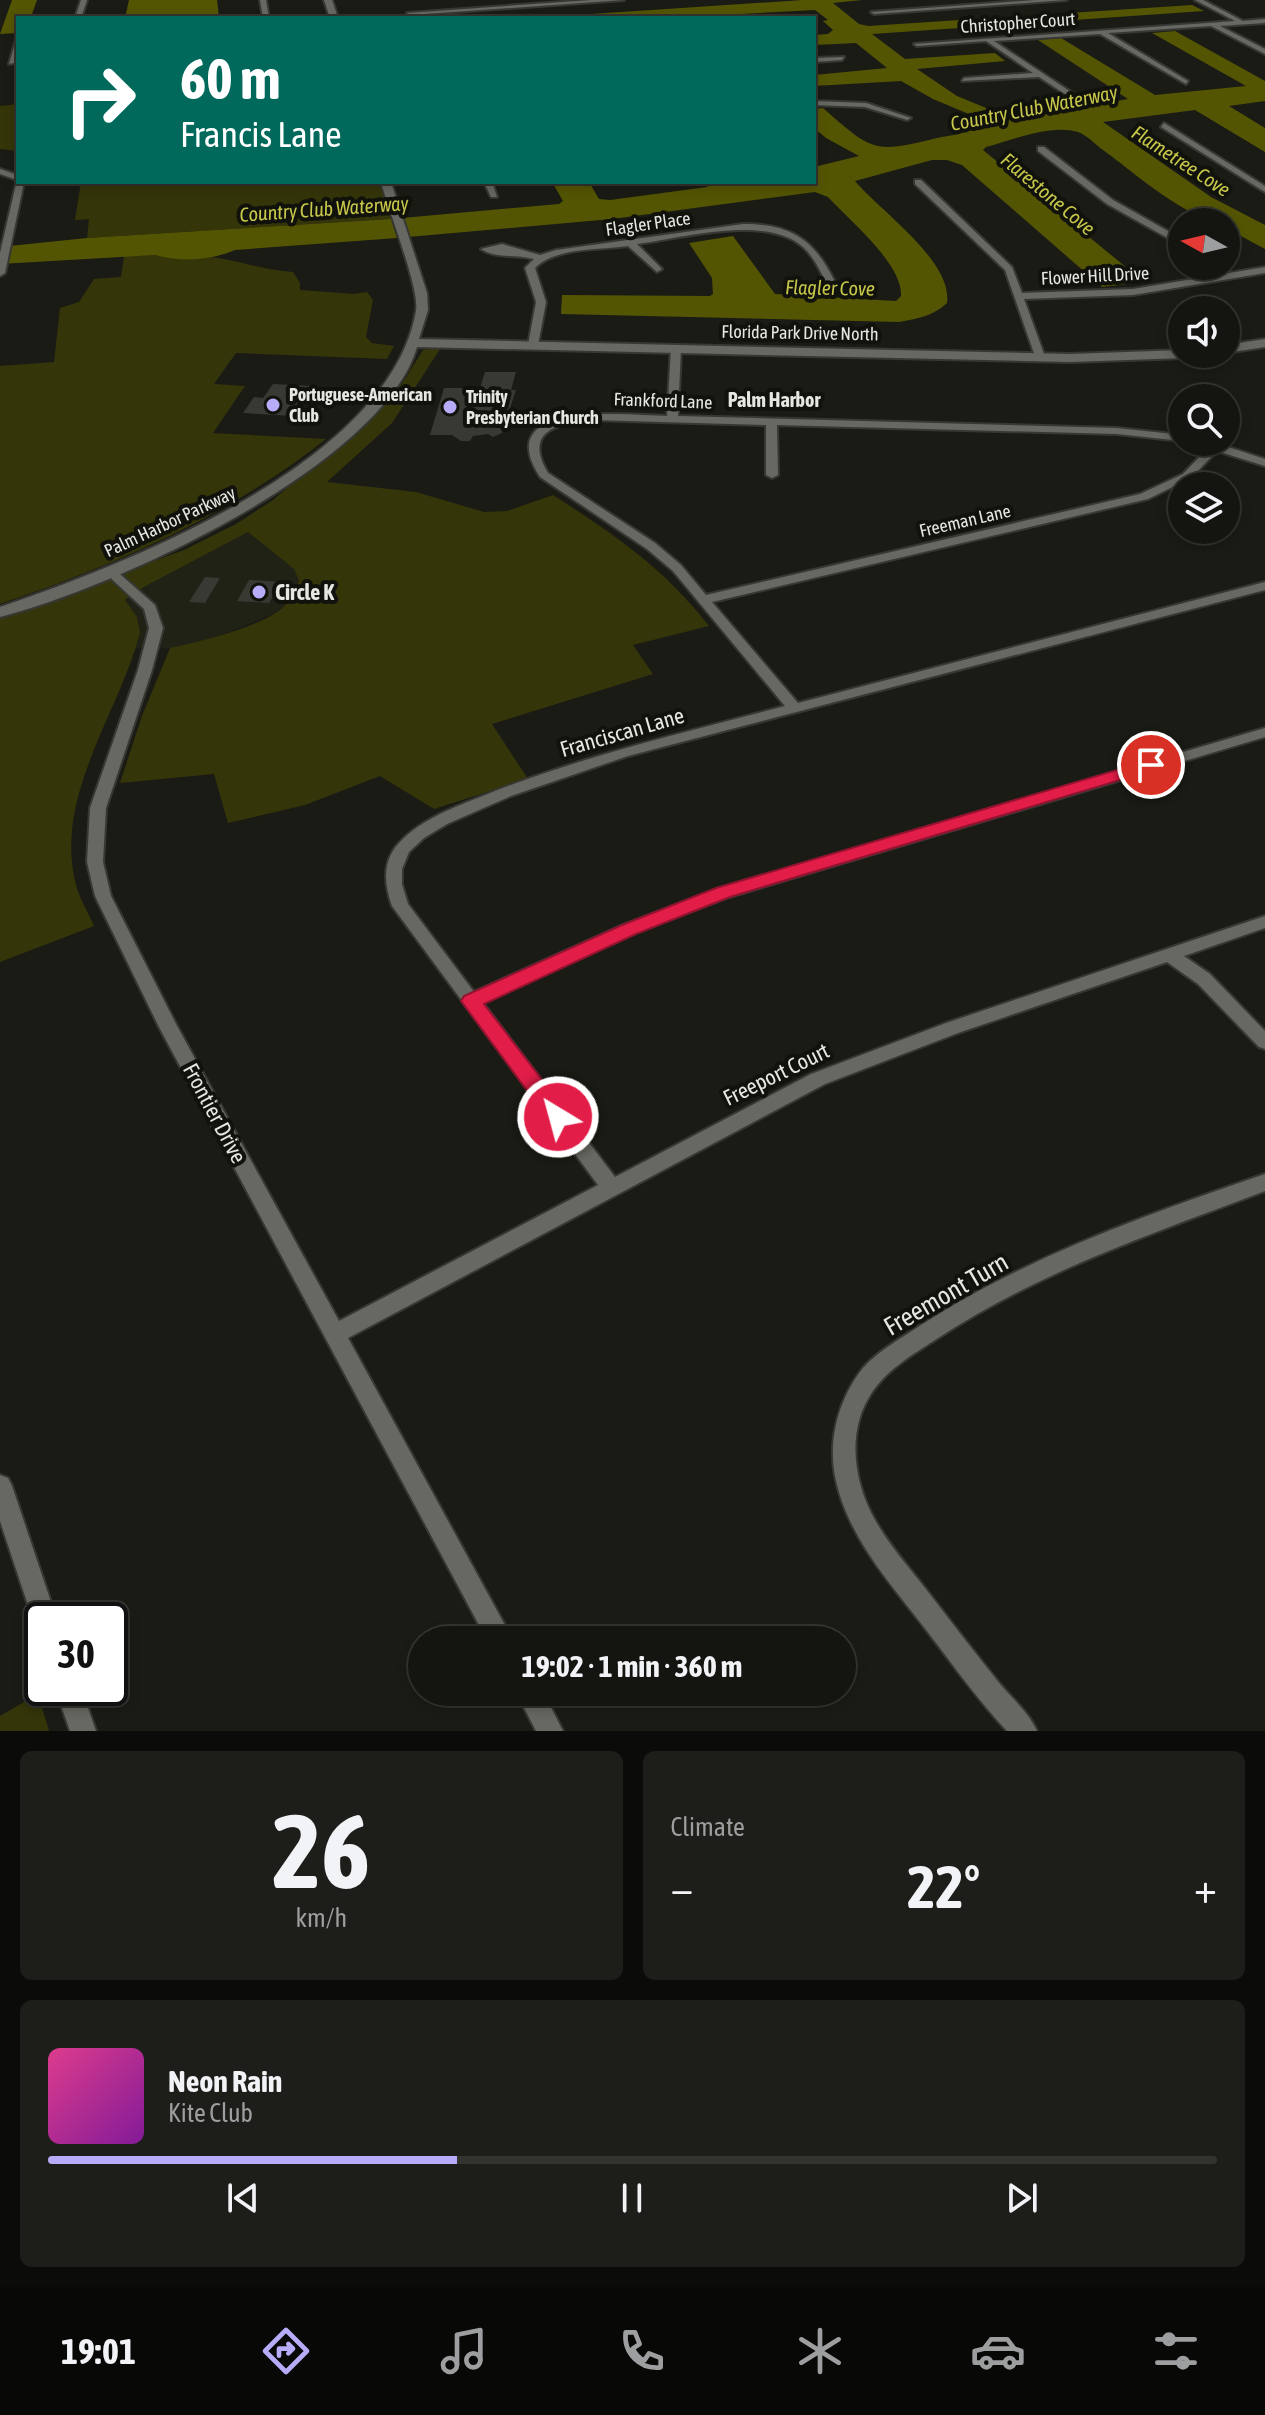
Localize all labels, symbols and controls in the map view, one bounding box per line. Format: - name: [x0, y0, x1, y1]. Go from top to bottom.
- street label: Christopher Court: [960, 8, 1076, 37]
- text: 60 m: [180, 47, 281, 111]
- icon: right: [48, 48, 152, 152]
- water label: Country Club Waterway: [948, 80, 1120, 135]
- text: Francis Lane: [180, 113, 342, 155]
- water label: Flametree Cove: [1128, 120, 1235, 201]
- water label: Flarestone Cove: [997, 148, 1100, 240]
- water label: Country Club Waterway: [239, 191, 410, 226]
- street label: Flagler Place: [604, 207, 692, 240]
- north arrow: [1168, 208, 1240, 280]
- map controls: [1168, 208, 1240, 544]
- street label: Flower Hill Drive: [1040, 262, 1150, 289]
- water label: Flagler Cove: [785, 275, 875, 300]
- button: sound: [1168, 296, 1240, 368]
- street label: Florida Park Drive North: [721, 321, 879, 344]
- place label: Portuguese-American Club: [289, 384, 432, 426]
- button: search: [1168, 384, 1240, 456]
- place label: Trinity Presbyterian Church: [466, 386, 599, 428]
- street label: Frankford Lane: [613, 388, 713, 413]
- district label: Palm Harbor: [728, 388, 821, 411]
- marker: Portuguese-American Club: [264, 396, 282, 414]
- marker: Trinity Presbyterian Church: [441, 398, 459, 416]
- button: layers: [1168, 472, 1240, 544]
- street label: Palm Harbor Parkway: [101, 482, 239, 561]
- street label: Freeman Lane: [917, 500, 1013, 541]
- place label: Circle K: [275, 579, 334, 605]
- marker: Circle K: [250, 583, 268, 601]
- street label: Franciscan Lane: [557, 702, 687, 762]
- pin: [1117, 731, 1185, 799]
- icon: arrive: [1129, 743, 1173, 787]
- street label: Freeport Court: [719, 1037, 833, 1111]
- street label: Frontier Drive: [178, 1059, 252, 1167]
- position arrow: [516, 1075, 600, 1159]
- street label: Freemont Turn: [878, 1246, 1014, 1342]
- speed limit sign: 30: [24, 1602, 128, 1706]
- text: 19:02 · 1 min · 360 m: [522, 1649, 742, 1683]
- text: 26: [272, 1791, 370, 1910]
- text: Climate: [671, 1812, 745, 1842]
- text: 22°: [907, 1852, 980, 1921]
- text: −: [671, 1862, 693, 1912]
- text: +: [1194, 1862, 1217, 1912]
- text: km/h: [295, 1903, 347, 1933]
- text: Neon Rain: [168, 2064, 282, 2098]
- text: Kite Club: [168, 2098, 253, 2128]
- icon: previous: [221, 2176, 265, 2220]
- icon: pause: [610, 2176, 654, 2220]
- icon: next: [1000, 2176, 1044, 2220]
- icon: directions: [258, 2323, 314, 2379]
- icon: music: [436, 2323, 492, 2379]
- icon: phone: [614, 2323, 670, 2379]
- icon: climate: [792, 2323, 848, 2379]
- icon: car: [970, 2323, 1026, 2379]
- icon: filters: [1148, 2323, 1204, 2379]
- text: 19:01: [61, 2330, 136, 2372]

